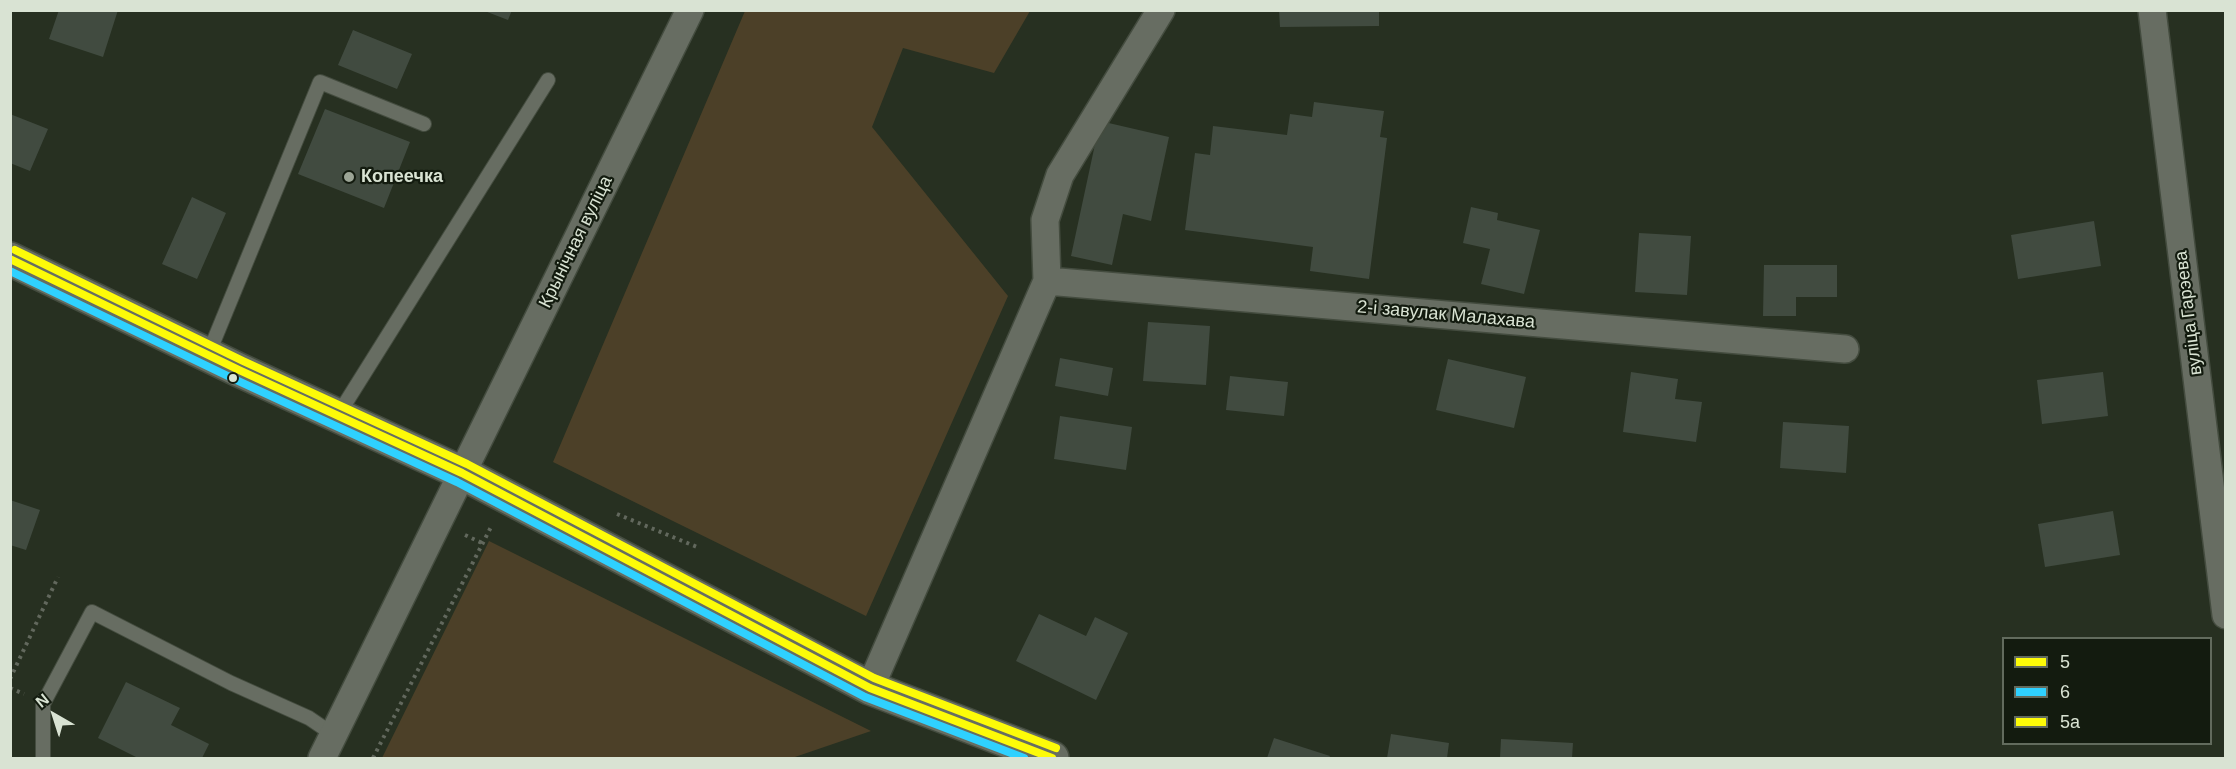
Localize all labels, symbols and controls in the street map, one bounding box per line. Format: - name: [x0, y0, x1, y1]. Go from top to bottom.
- place label: Копеечка: [361, 166, 443, 188]
- marker: Копеечка: [342, 170, 356, 184]
- street label: Крынічная вуліца: [535, 173, 617, 311]
- street label: вуліца Гарэева: [2171, 250, 2207, 376]
- street label: 2-і завулак Малахава: [1356, 296, 1536, 334]
- unlabelled marker: [227, 372, 239, 384]
- legend: [2002, 637, 2212, 745]
- text: 5: [2060, 652, 2070, 672]
- text: 6: [2060, 682, 2070, 702]
- north arrow: [24, 685, 84, 745]
- text: N: [33, 690, 52, 711]
- text: 5а: [2060, 712, 2080, 732]

